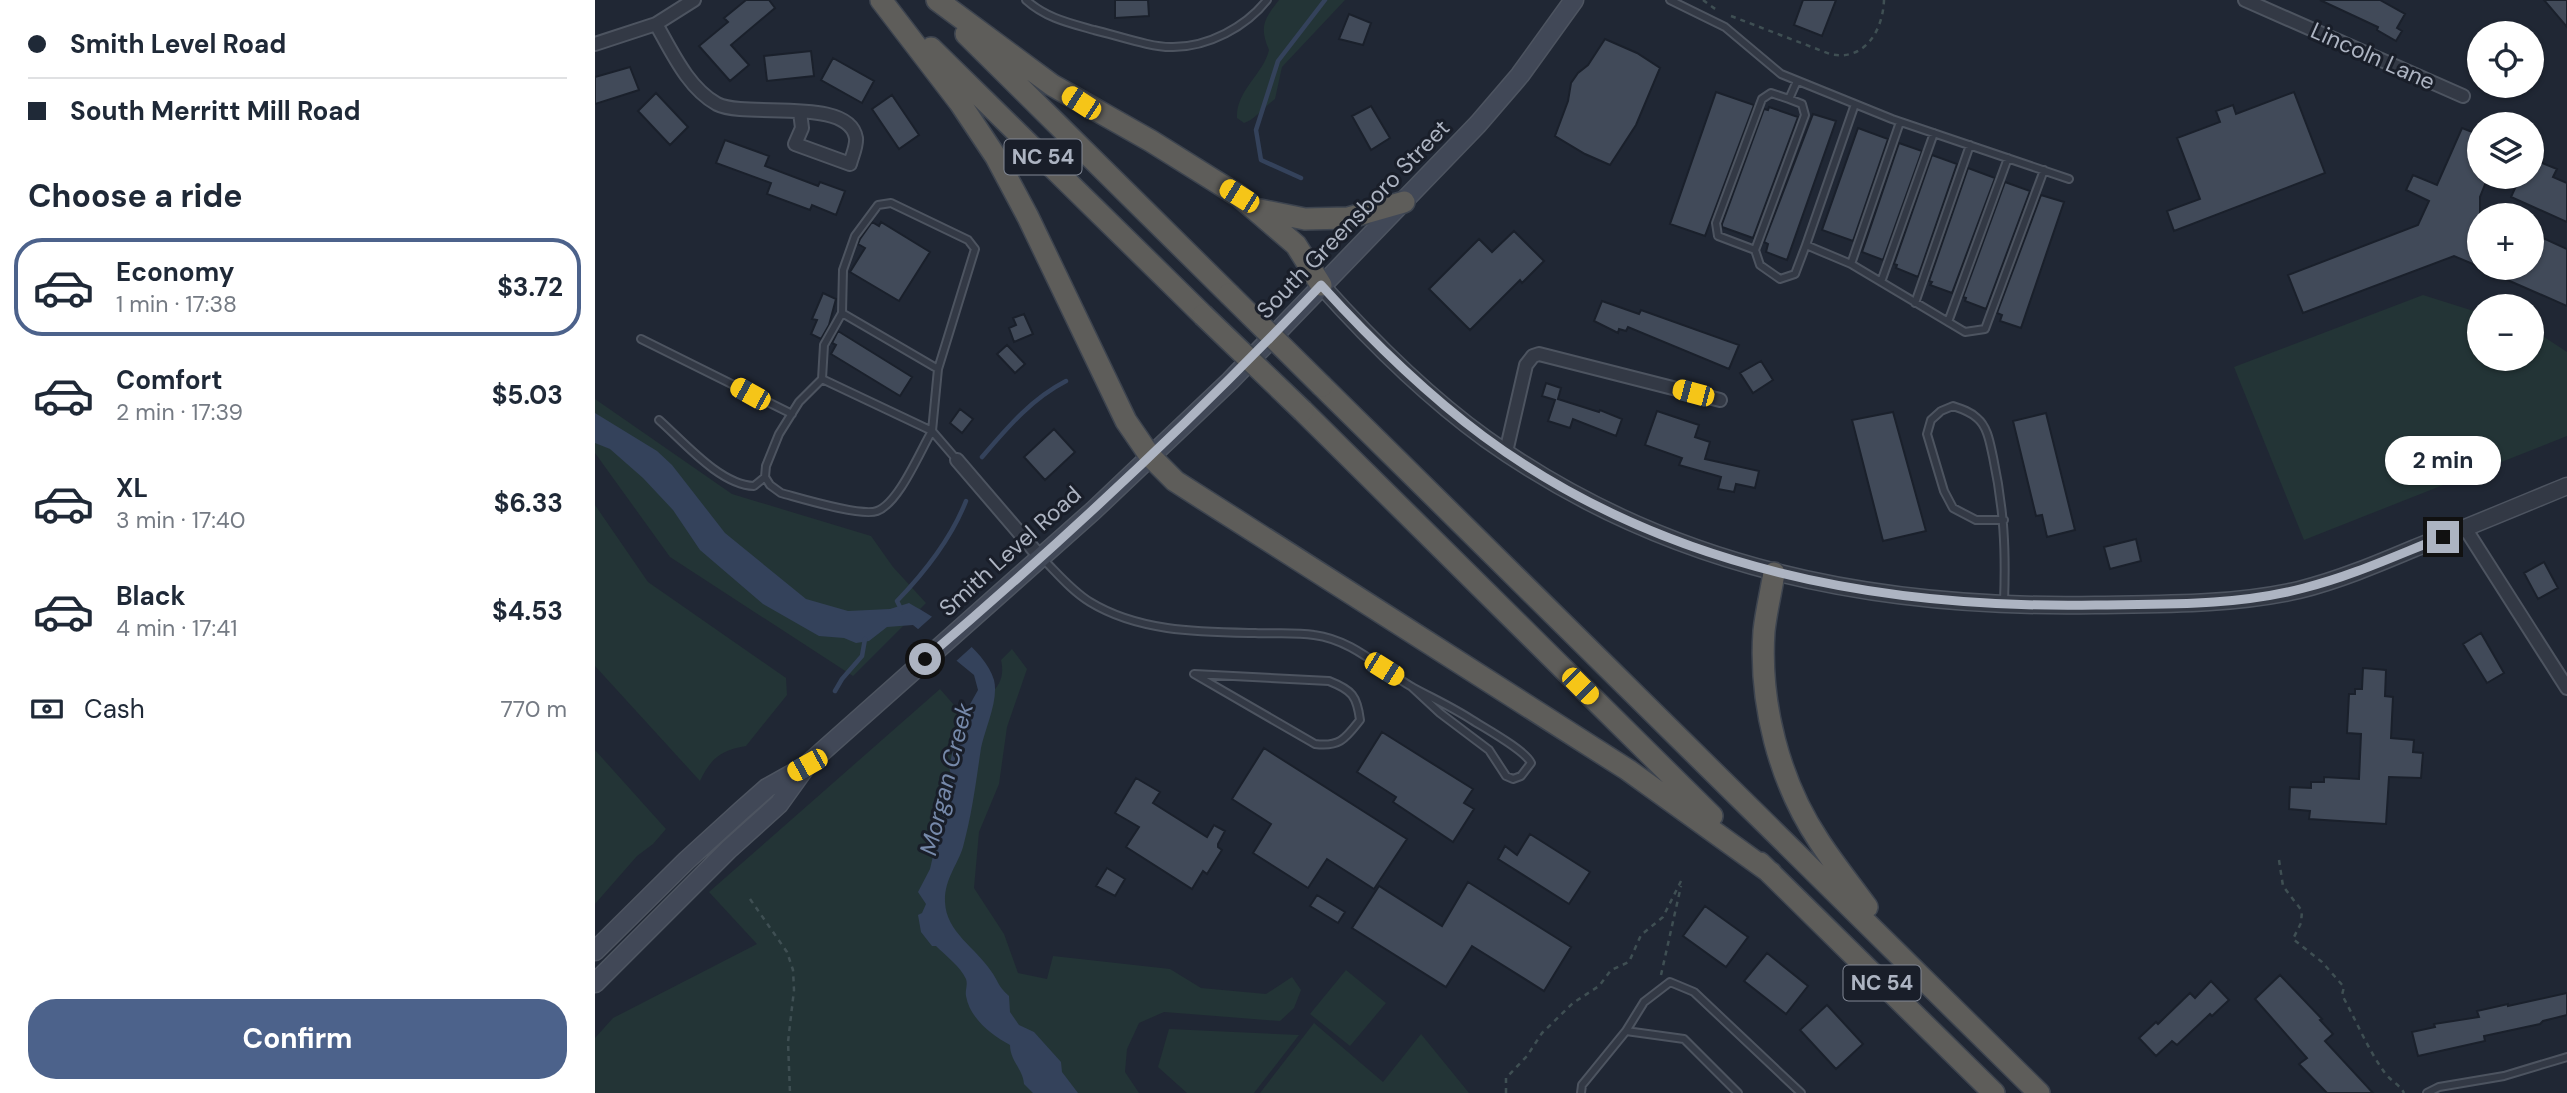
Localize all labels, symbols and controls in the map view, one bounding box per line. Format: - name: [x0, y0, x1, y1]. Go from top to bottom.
- street label: Lincoln Lane: [2306, 15, 2440, 97]
- map controls: [2467, 21, 2544, 371]
- button: locate: [2467, 21, 2544, 98]
- text: Smith Level Road: [70, 27, 286, 61]
- car: [1058, 83, 1105, 123]
- text: South Merritt Mill Road: [70, 94, 361, 128]
- button: layers: [2467, 112, 2544, 189]
- street label: South Greensboro Street: [1250, 113, 1456, 325]
- road number: NC 54: [1005, 140, 1081, 174]
- text: Choose a ride: [28, 175, 243, 217]
- car: [1216, 176, 1263, 216]
- button: +: [2467, 203, 2544, 280]
- text: Economy: [116, 255, 234, 289]
- icon: car: [32, 256, 95, 319]
- text: $3.72: [497, 270, 563, 304]
- text: 1 min · 17:38: [116, 289, 237, 319]
- button: −: [2467, 294, 2544, 371]
- text: Comfort: [116, 363, 222, 397]
- icon: car: [32, 364, 95, 427]
- car: [727, 375, 774, 413]
- car: [1670, 377, 1717, 409]
- text: $5.03: [492, 378, 563, 412]
- text: 2 min · 17:39: [116, 397, 243, 427]
- callout: 2 min: [2385, 435, 2501, 484]
- text: 2 min: [2413, 445, 2473, 475]
- text: XL: [116, 471, 148, 505]
- icon: car: [32, 472, 95, 535]
- street label: Smith Level Road: [933, 479, 1087, 623]
- text: $6.33: [494, 486, 563, 520]
- text: 3 min · 17:40: [116, 505, 246, 535]
- route end: [2427, 521, 2459, 553]
- text: Black: [116, 579, 186, 613]
- icon: car: [32, 580, 95, 643]
- text: $4.53: [492, 594, 563, 628]
- text: 4 min · 17:41: [116, 613, 237, 643]
- route start: [909, 643, 941, 675]
- car: [1361, 649, 1408, 689]
- car: [1558, 664, 1603, 708]
- icon: cash: [28, 690, 66, 728]
- text: Cash: [84, 692, 145, 726]
- text: 770 m: [500, 694, 567, 724]
- water label: Morgan Creek: [912, 699, 980, 858]
- car: [784, 746, 831, 784]
- road number: NC 54: [1843, 965, 1921, 1000]
- button: Confirm: [28, 999, 567, 1079]

